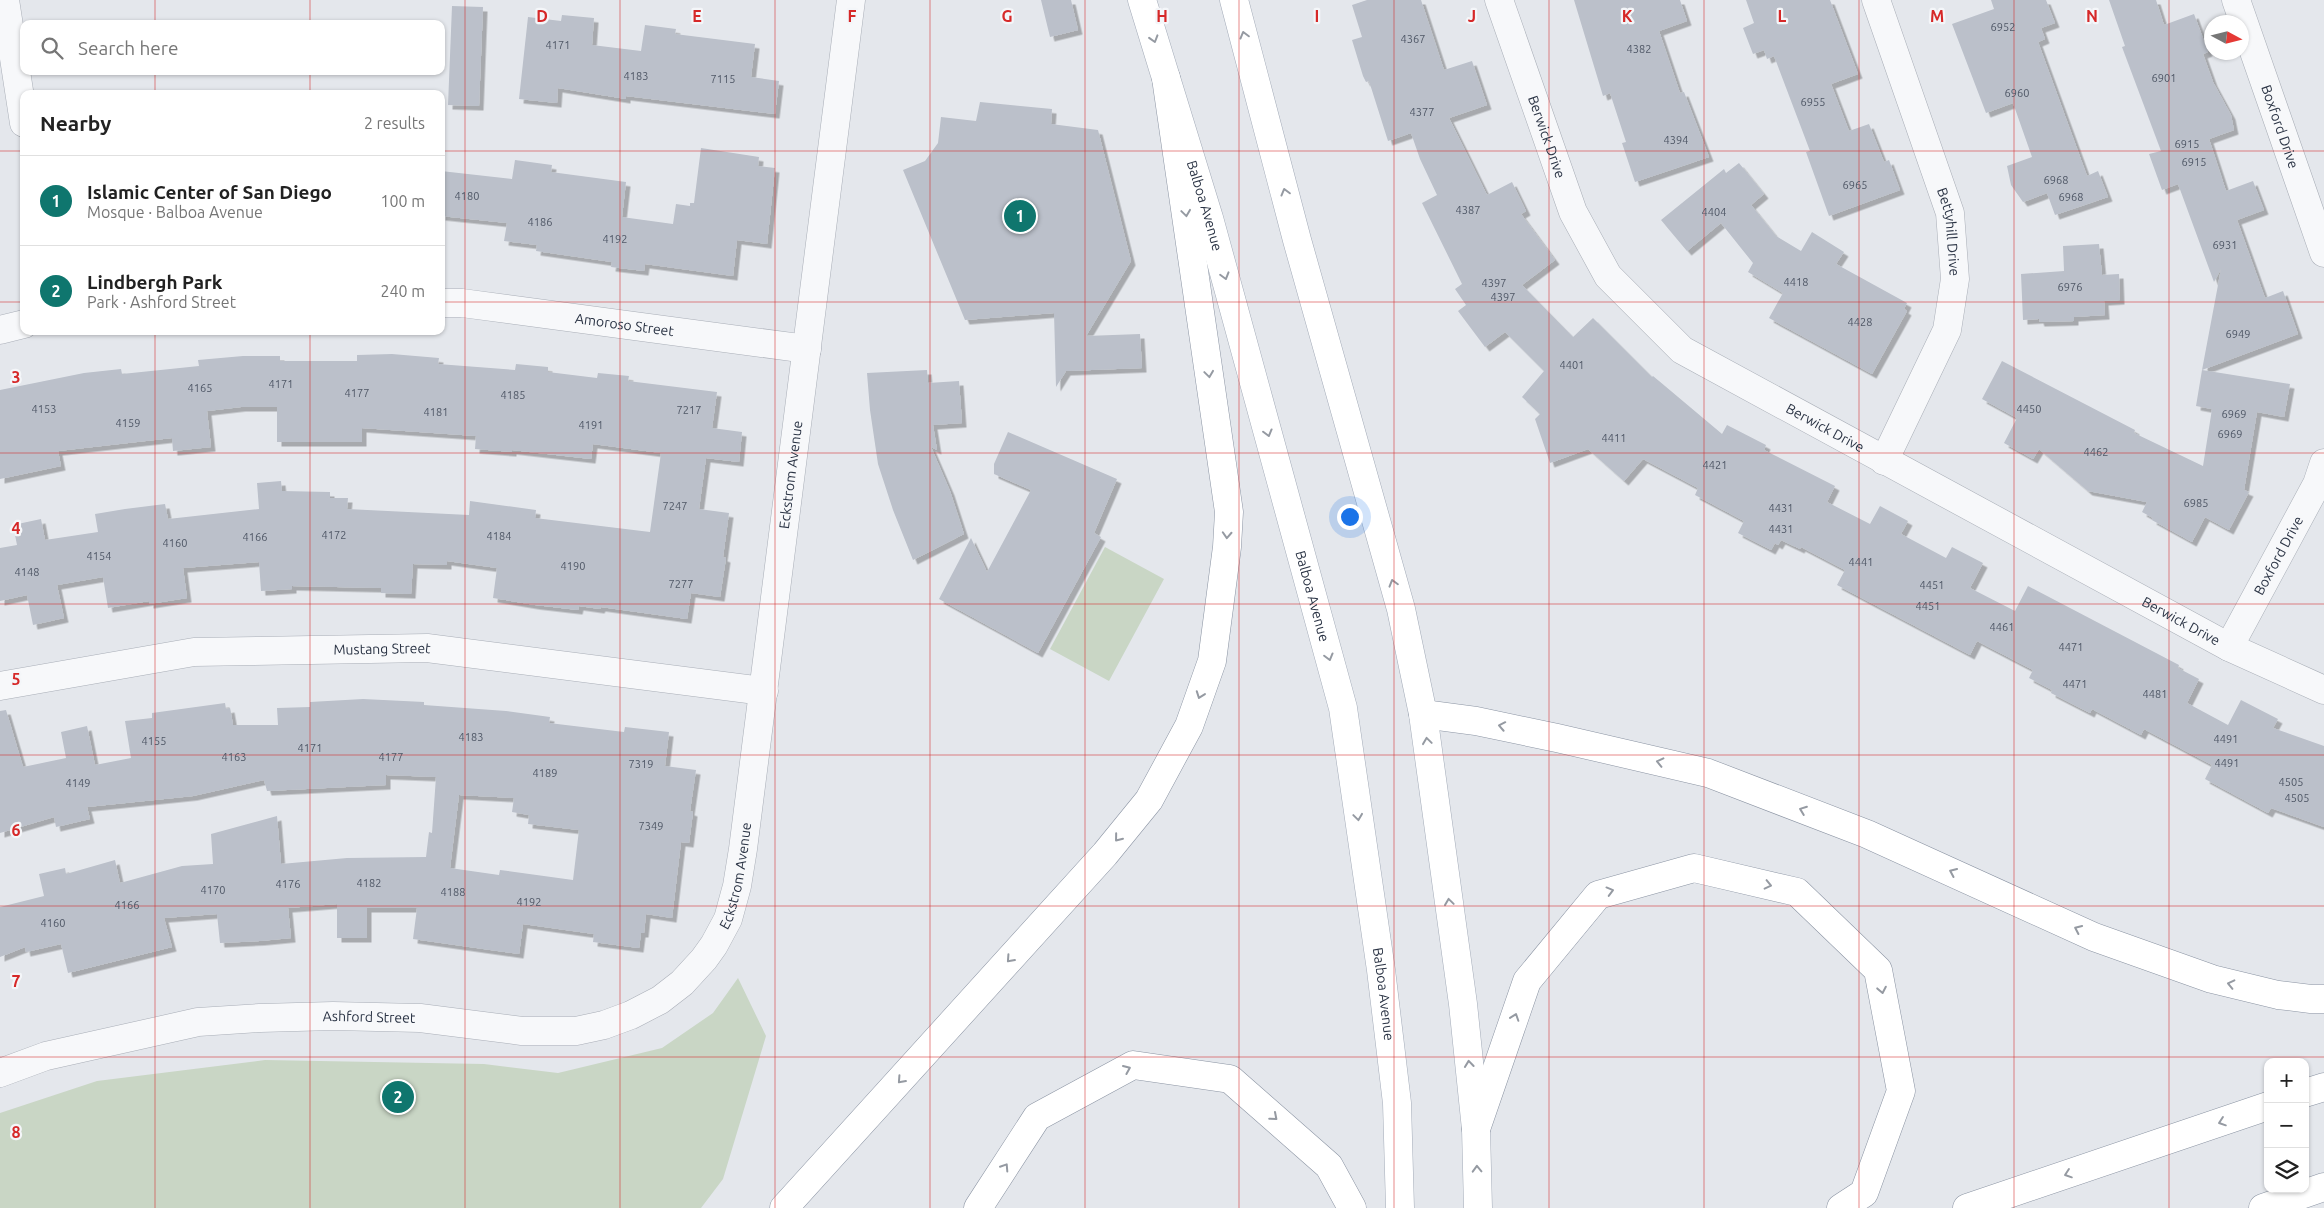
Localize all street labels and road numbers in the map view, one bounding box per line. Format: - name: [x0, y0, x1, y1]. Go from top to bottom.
- street label: Boxford Drive: [2258, 83, 2302, 170]
- street label: Berwick Drive: [1525, 93, 1569, 180]
- street label: Balboa Avenue: [1184, 158, 1226, 253]
- street label: Bettyhill Drive: [1934, 186, 1963, 277]
- street label: Amoroso Street: [574, 310, 675, 339]
- street label: Berwick Drive: [1783, 400, 1867, 455]
- street label: Eckstrom Avenue: [776, 420, 805, 530]
- street label: Boxford Drive: [2251, 513, 2306, 598]
- street label: Balboa Avenue: [1292, 549, 1332, 643]
- street label: Berwick Drive: [2139, 593, 2223, 649]
- street label: Mustang Street: [333, 640, 432, 658]
- street label: Eckstrom Avenue: [716, 821, 754, 932]
- street label: Balboa Avenue: [1370, 946, 1397, 1042]
- street label: Ashford Street: [322, 1008, 416, 1026]

